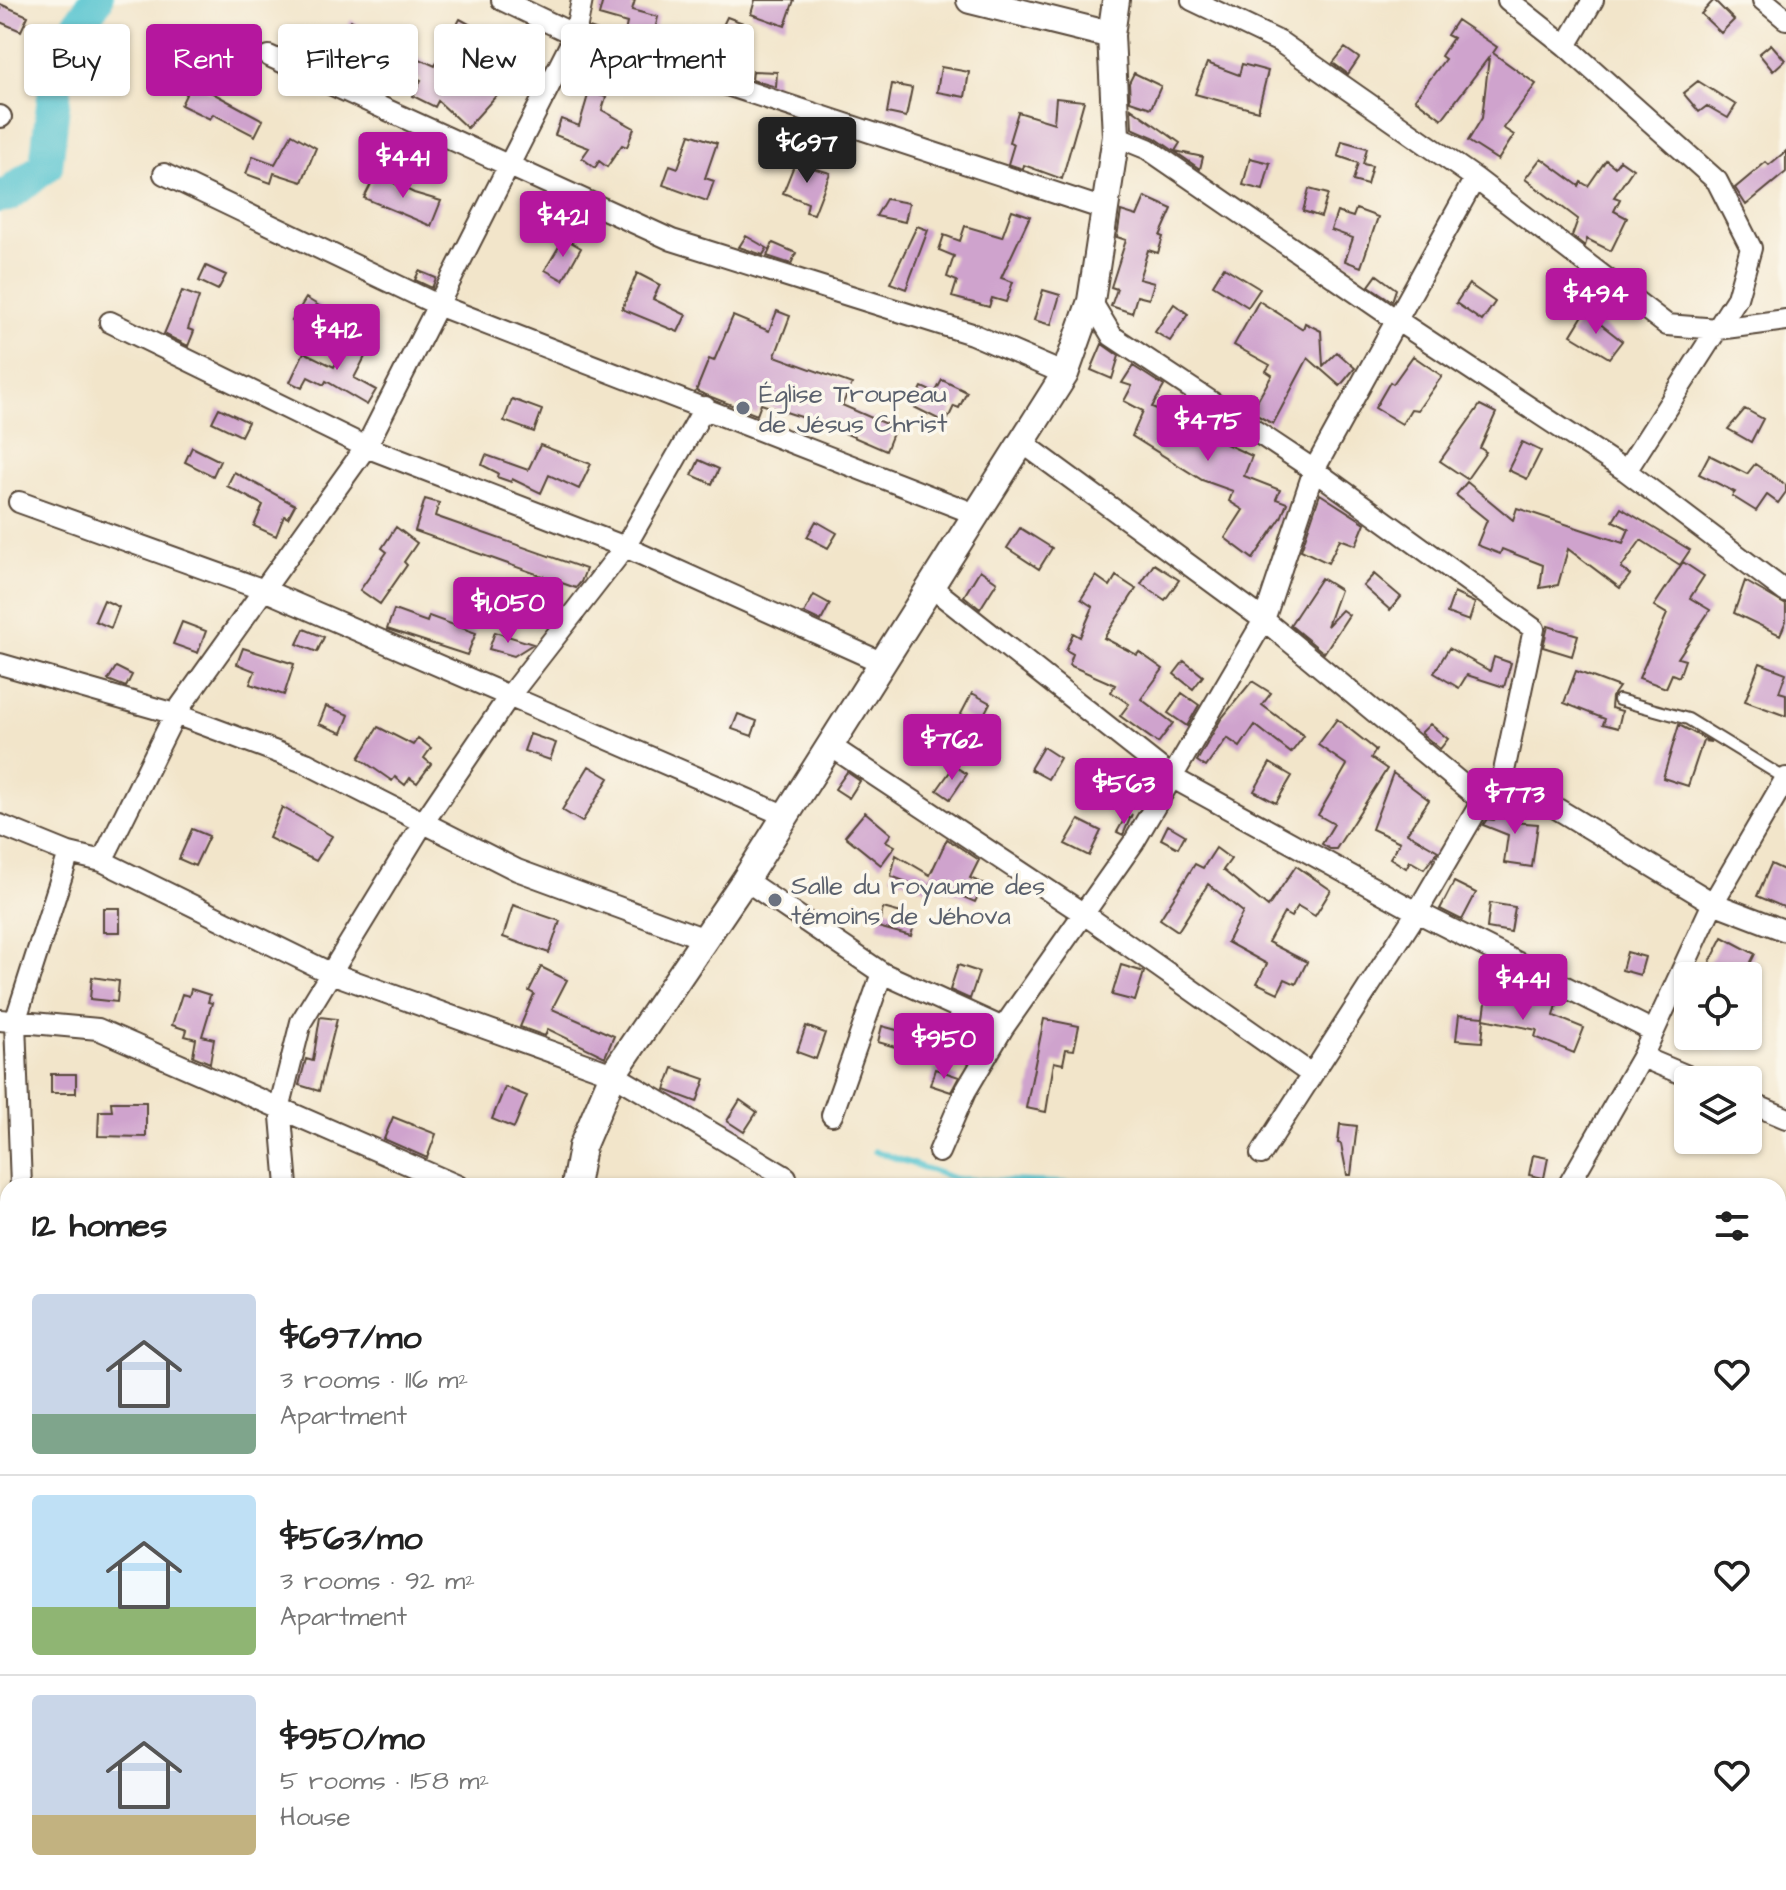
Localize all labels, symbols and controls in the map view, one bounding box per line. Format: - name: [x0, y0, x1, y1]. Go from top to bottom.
- chip: Buy: [24, 24, 130, 96]
- chip: Rent: [146, 24, 262, 96]
- chip: Filters: [278, 24, 418, 96]
- chip: New: [434, 24, 545, 96]
- chip: Apartment: [561, 24, 754, 96]
- pin: $697: [760, 117, 854, 185]
- text: $697: [776, 125, 838, 161]
- pin: $441: [356, 132, 450, 200]
- text: $441: [376, 140, 430, 176]
- pin: $421: [516, 191, 610, 259]
- text: $421: [538, 199, 588, 235]
- pin: $494: [1549, 268, 1643, 336]
- text: $494: [1564, 276, 1628, 312]
- pin: $412: [290, 304, 384, 372]
- text: $412: [312, 312, 362, 348]
- place label: Église Troupeau de Jésus Christ: [759, 376, 948, 442]
- pin: $475: [1161, 395, 1255, 463]
- marker: Église Troupeau de Jésus Christ: [734, 399, 752, 417]
- text: $475: [1175, 403, 1241, 439]
- pin: $1,050: [443, 577, 573, 645]
- text: $1,050: [471, 585, 545, 621]
- pin: $762: [905, 714, 999, 782]
- text: $762: [921, 722, 983, 758]
- pin: $563: [1077, 758, 1171, 826]
- text: $563: [1093, 766, 1155, 802]
- pin: $773: [1468, 768, 1562, 836]
- text: $773: [1485, 776, 1545, 812]
- place label: Salle du royaume des témoins de Jéhova: [791, 868, 1045, 934]
- marker: Salle du royaume des témoins de Jéhova: [766, 891, 784, 909]
- pin: $441: [1476, 954, 1570, 1022]
- text: $441: [1496, 962, 1550, 998]
- map controls: [1674, 962, 1762, 1154]
- button: locate: [1674, 962, 1762, 1050]
- pin: $950: [897, 1013, 991, 1081]
- text: $950: [912, 1021, 976, 1057]
- button: layers: [1674, 1066, 1762, 1154]
- text: 12 homes: [32, 1202, 167, 1250]
- icon: filters: [1710, 1204, 1754, 1248]
- text: $697/mo: [280, 1314, 422, 1362]
- icon: home: [96, 1326, 192, 1422]
- icon: heart: [1710, 1352, 1754, 1396]
- text: 3 rooms · 116 m²: [280, 1362, 468, 1398]
- text: Apartment: [280, 1398, 407, 1434]
- text: $563/mo: [280, 1515, 423, 1563]
- icon: home: [96, 1527, 192, 1623]
- icon: heart: [1710, 1553, 1754, 1597]
- text: 3 rooms · 92 m²: [280, 1563, 475, 1599]
- text: Apartment: [280, 1599, 407, 1635]
- text: $950/mo: [280, 1715, 425, 1763]
- icon: home: [96, 1727, 192, 1823]
- icon: heart: [1710, 1753, 1754, 1797]
- text: 5 rooms · 158 m²: [280, 1763, 489, 1799]
- text: House: [280, 1799, 351, 1835]

